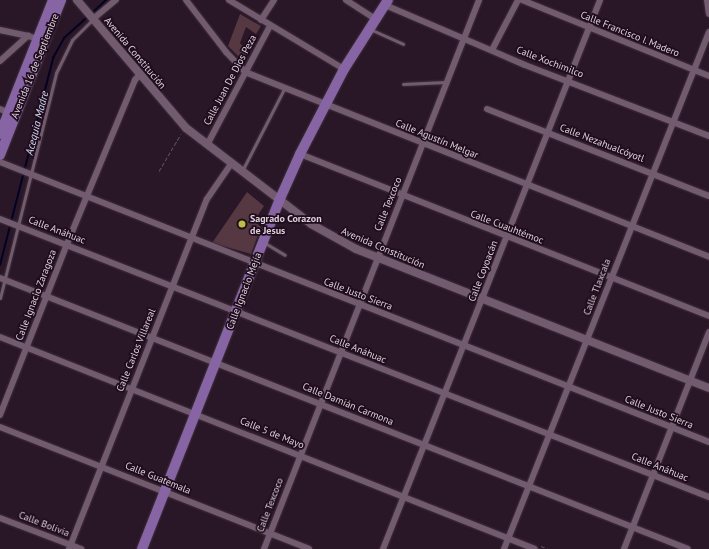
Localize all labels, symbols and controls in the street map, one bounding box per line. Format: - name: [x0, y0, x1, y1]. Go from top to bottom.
- street label: Calle Francisco I. Madero: [578, 8, 682, 60]
- street label: Avenida 16 de Septiembre: [8, 12, 62, 120]
- street label: Avenida Constitución: [102, 15, 168, 91]
- street label: Calle Juan De Dios Peza: [201, 33, 259, 127]
- street label: Calle Xochimilco: [515, 44, 585, 80]
- water label: Acequia Madre: [23, 90, 51, 156]
- street label: Calle Agustín Melgar: [394, 117, 480, 161]
- street label: Calle Nezahualcóyotl: [558, 121, 646, 165]
- street label: Calle Texcoco: [372, 175, 404, 233]
- street label: Calle Cuauhtémoc: [469, 208, 545, 246]
- place label: Sagrado Corazon de Jesus: [250, 212, 322, 236]
- street label: Calle Anáhuac: [27, 214, 87, 246]
- marker: Sagrado Corazon de Jesus: [237, 219, 247, 229]
- street label: Avenida Constitución: [339, 225, 427, 271]
- street label: Calle Coyoacán: [466, 239, 500, 303]
- street label: Calle Ignacio Zaragoza: [13, 248, 59, 342]
- street label: Calle Ignacio Mejía: [224, 251, 264, 331]
- street label: Calle Tlaxcala: [581, 257, 613, 317]
- street label: Calle Justo Sierra: [322, 275, 394, 313]
- street label: Calle Carlos Villareal: [114, 307, 158, 393]
- street label: Calle Anáhuac: [328, 332, 388, 366]
- street label: Calle Damián Carmona: [301, 380, 395, 428]
- street label: Calle Justo Sierra: [623, 393, 695, 431]
- street label: Calle 5 de Mayo: [238, 415, 306, 451]
- street label: Calle Anáhuac: [630, 450, 690, 484]
- street label: Calle Guatemala: [123, 459, 193, 497]
- street label: Calle Texcoco: [254, 476, 286, 534]
- street label: Calle Bolivia: [17, 509, 71, 539]

